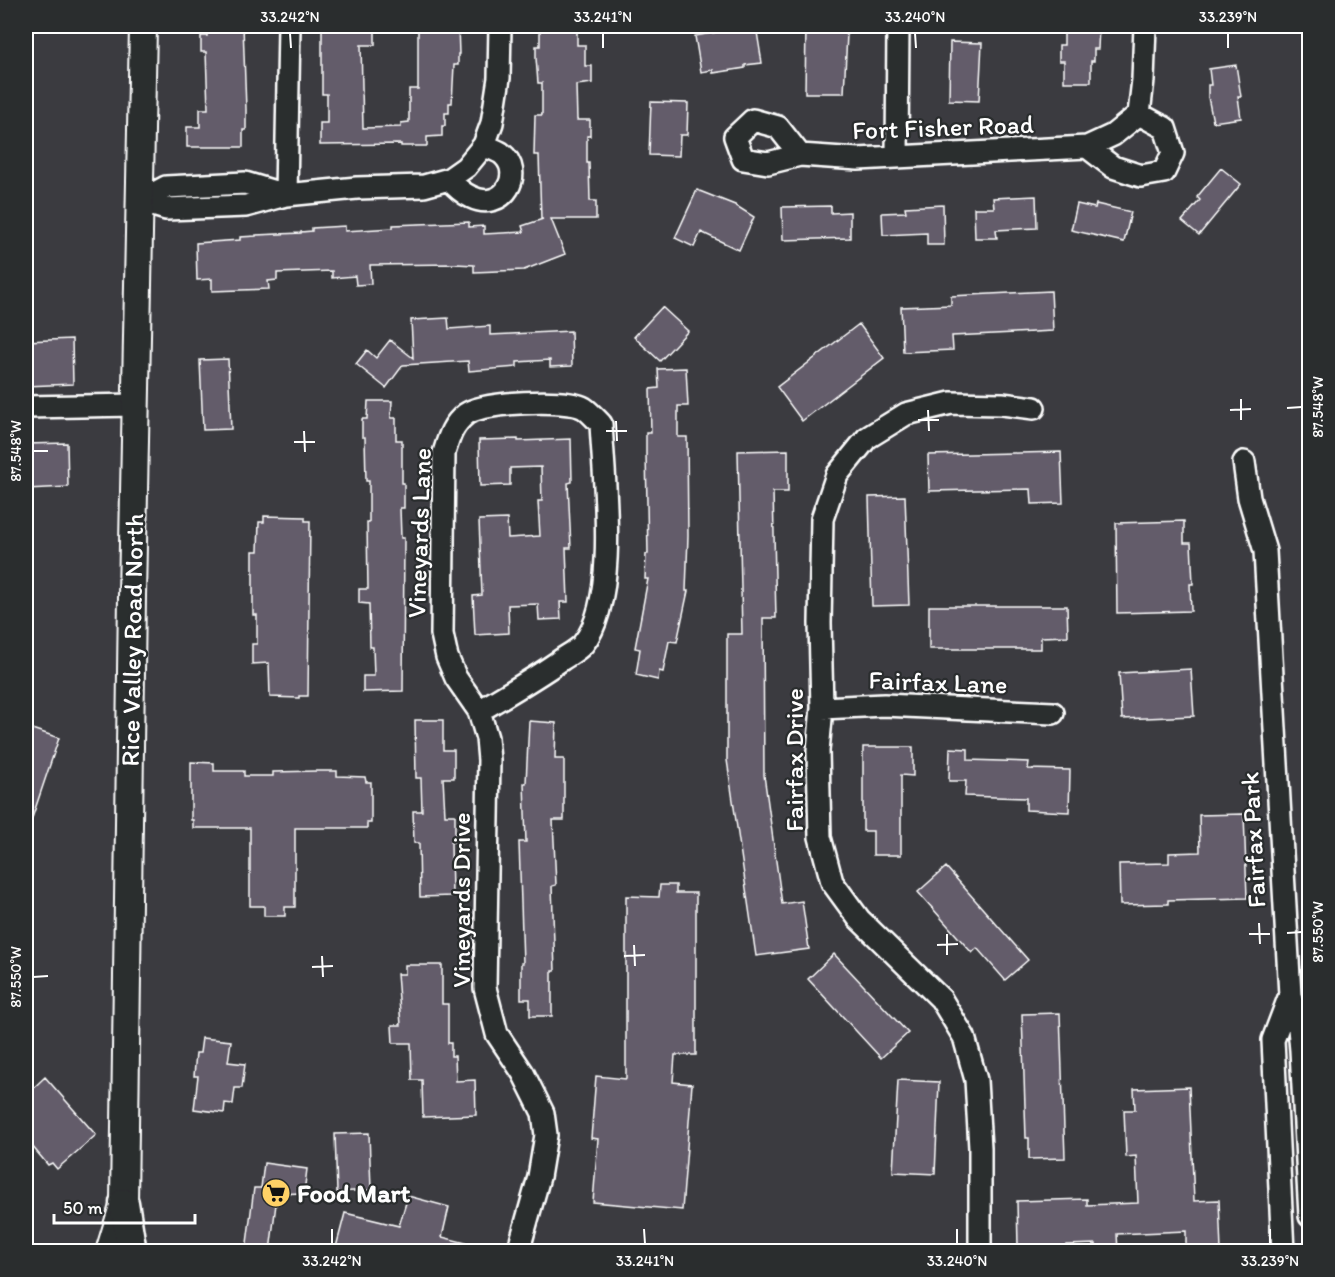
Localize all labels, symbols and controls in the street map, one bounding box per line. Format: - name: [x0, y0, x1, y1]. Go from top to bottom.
- text: 33.242°N: [260, 8, 320, 26]
- text: 33.241°N: [574, 8, 632, 26]
- text: 33.240°N: [885, 8, 945, 26]
- text: 33.239°N: [1199, 8, 1257, 26]
- street label: Fort Fisher Road: [852, 108, 1034, 146]
- text: 87.548°W: [1309, 376, 1327, 438]
- text: 87.548°W: [7, 420, 25, 482]
- street label: Vineyards Lane: [400, 447, 438, 619]
- street label: Rice Valley Road North: [114, 513, 150, 767]
- street label: Fairfax Lane: [868, 664, 1008, 700]
- street label: Fairfax Drive: [778, 688, 810, 832]
- street label: Fairfax Park: [1233, 771, 1273, 909]
- street label: Vineyards Drive: [445, 812, 477, 988]
- text: 87.550°W: [1309, 901, 1327, 963]
- text: 87.550°W: [7, 946, 25, 1008]
- supermarket icon: Food Mart: [260, 1177, 292, 1209]
- place label: Food Mart: [297, 1177, 411, 1209]
- scale bar: [54, 1187, 195, 1225]
- text: 50 m: [63, 1197, 103, 1219]
- text: 33.242°N: [302, 1252, 362, 1270]
- text: 33.241°N: [616, 1252, 674, 1270]
- text: 33.240°N: [927, 1252, 987, 1270]
- text: 33.239°N: [1241, 1252, 1299, 1270]

